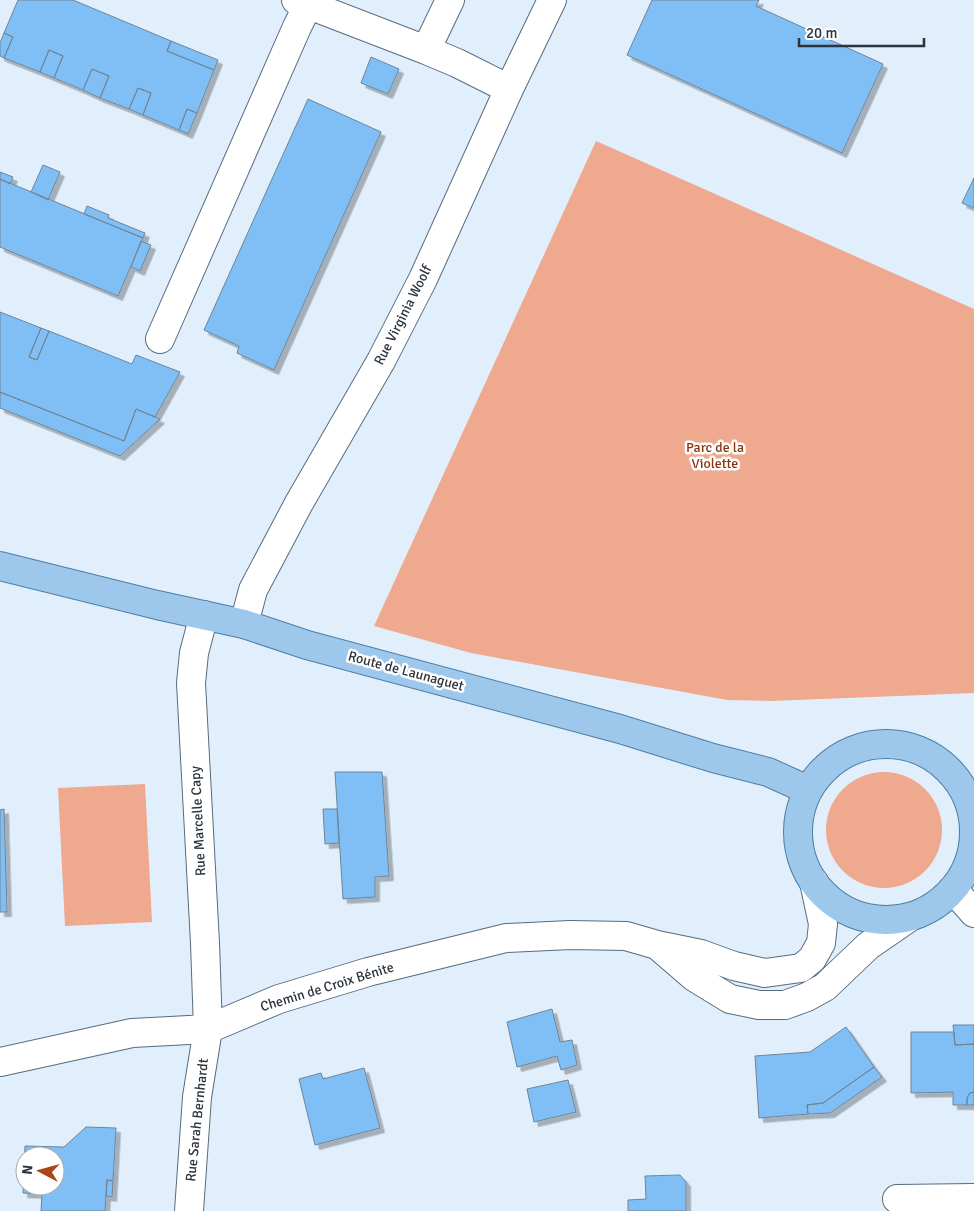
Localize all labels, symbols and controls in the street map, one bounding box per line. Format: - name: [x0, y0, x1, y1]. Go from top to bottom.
- scale bar: [799, 15, 924, 47]
- text: 20 m: [806, 24, 837, 42]
- street label: Rue Virginia Woolf: [370, 261, 436, 368]
- park label: Parc de la Violette: [686, 439, 744, 472]
- street label: Route de Launaguet: [346, 647, 466, 695]
- street label: Rue Marcelle Capy: [187, 765, 209, 876]
- street label: Chemin de Croix Bénite: [258, 959, 396, 1015]
- street label: Rue Sarah Bernhardt: [182, 1057, 212, 1182]
- north arrow: [15, 1146, 65, 1196]
- text: N: [19, 1164, 37, 1175]

